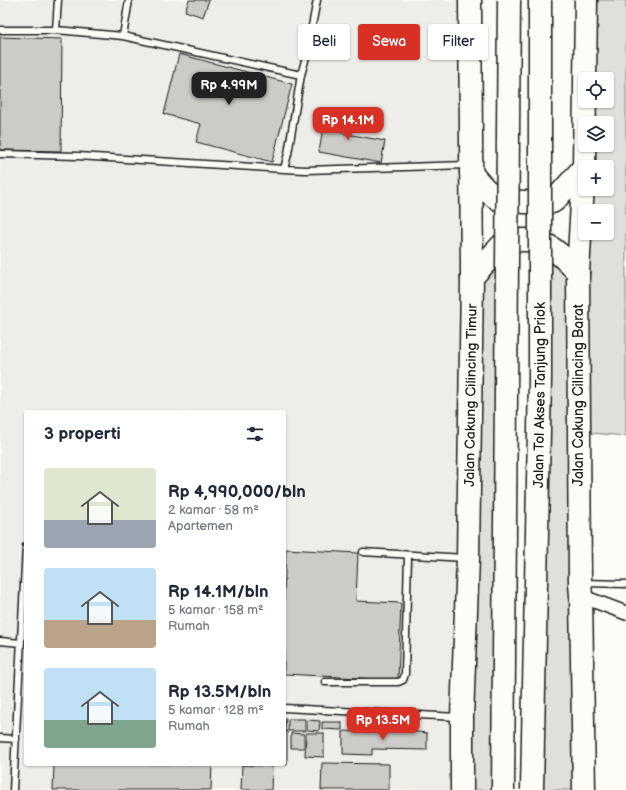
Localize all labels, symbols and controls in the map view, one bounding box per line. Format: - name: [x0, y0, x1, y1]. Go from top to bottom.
- chip: Beli: [298, 24, 350, 60]
- chip: Sewa: [358, 24, 420, 60]
- chip: Filter: [428, 24, 488, 60]
- pin: Rp 4.99M: [188, 72, 270, 106]
- map controls: [578, 72, 614, 240]
- button: locate: [578, 72, 614, 108]
- text: Rp 4.99M: [201, 77, 257, 93]
- pin: Rp 14.1M: [307, 107, 389, 141]
- text: Rp 14.1M: [322, 112, 374, 128]
- button: layers: [578, 116, 614, 152]
- button: +: [578, 160, 614, 196]
- button: −: [578, 204, 614, 240]
- street label: Jalan Tol Akses Tanjung Priok: [529, 302, 549, 488]
- street label: Jalan Cakung Cilincing Timur: [461, 303, 480, 487]
- street label: Jalan Cakung Cilincing Barat: [570, 303, 587, 486]
- icon: filters: [244, 423, 266, 445]
- text: 3 properti: [44, 424, 121, 444]
- text: Rp 4,990,000/bln: [168, 482, 306, 502]
- icon: home: [76, 484, 124, 532]
- text: 2 kamar · 58 m²: [168, 502, 259, 518]
- text: Apartemen: [168, 518, 233, 534]
- text: Rp 14.1M/bln: [168, 582, 269, 602]
- icon: home: [76, 584, 124, 632]
- text: 5 kamar · 158 m²: [168, 602, 264, 618]
- text: Rumah: [168, 618, 210, 634]
- text: Rp 13.5M/bln: [168, 682, 271, 702]
- icon: home: [76, 684, 124, 732]
- text: 5 kamar · 128 m²: [168, 702, 264, 718]
- pin: Rp 13.5M: [342, 707, 424, 741]
- text: Rp 13.5M: [356, 712, 410, 728]
- text: Rumah: [168, 718, 210, 734]

